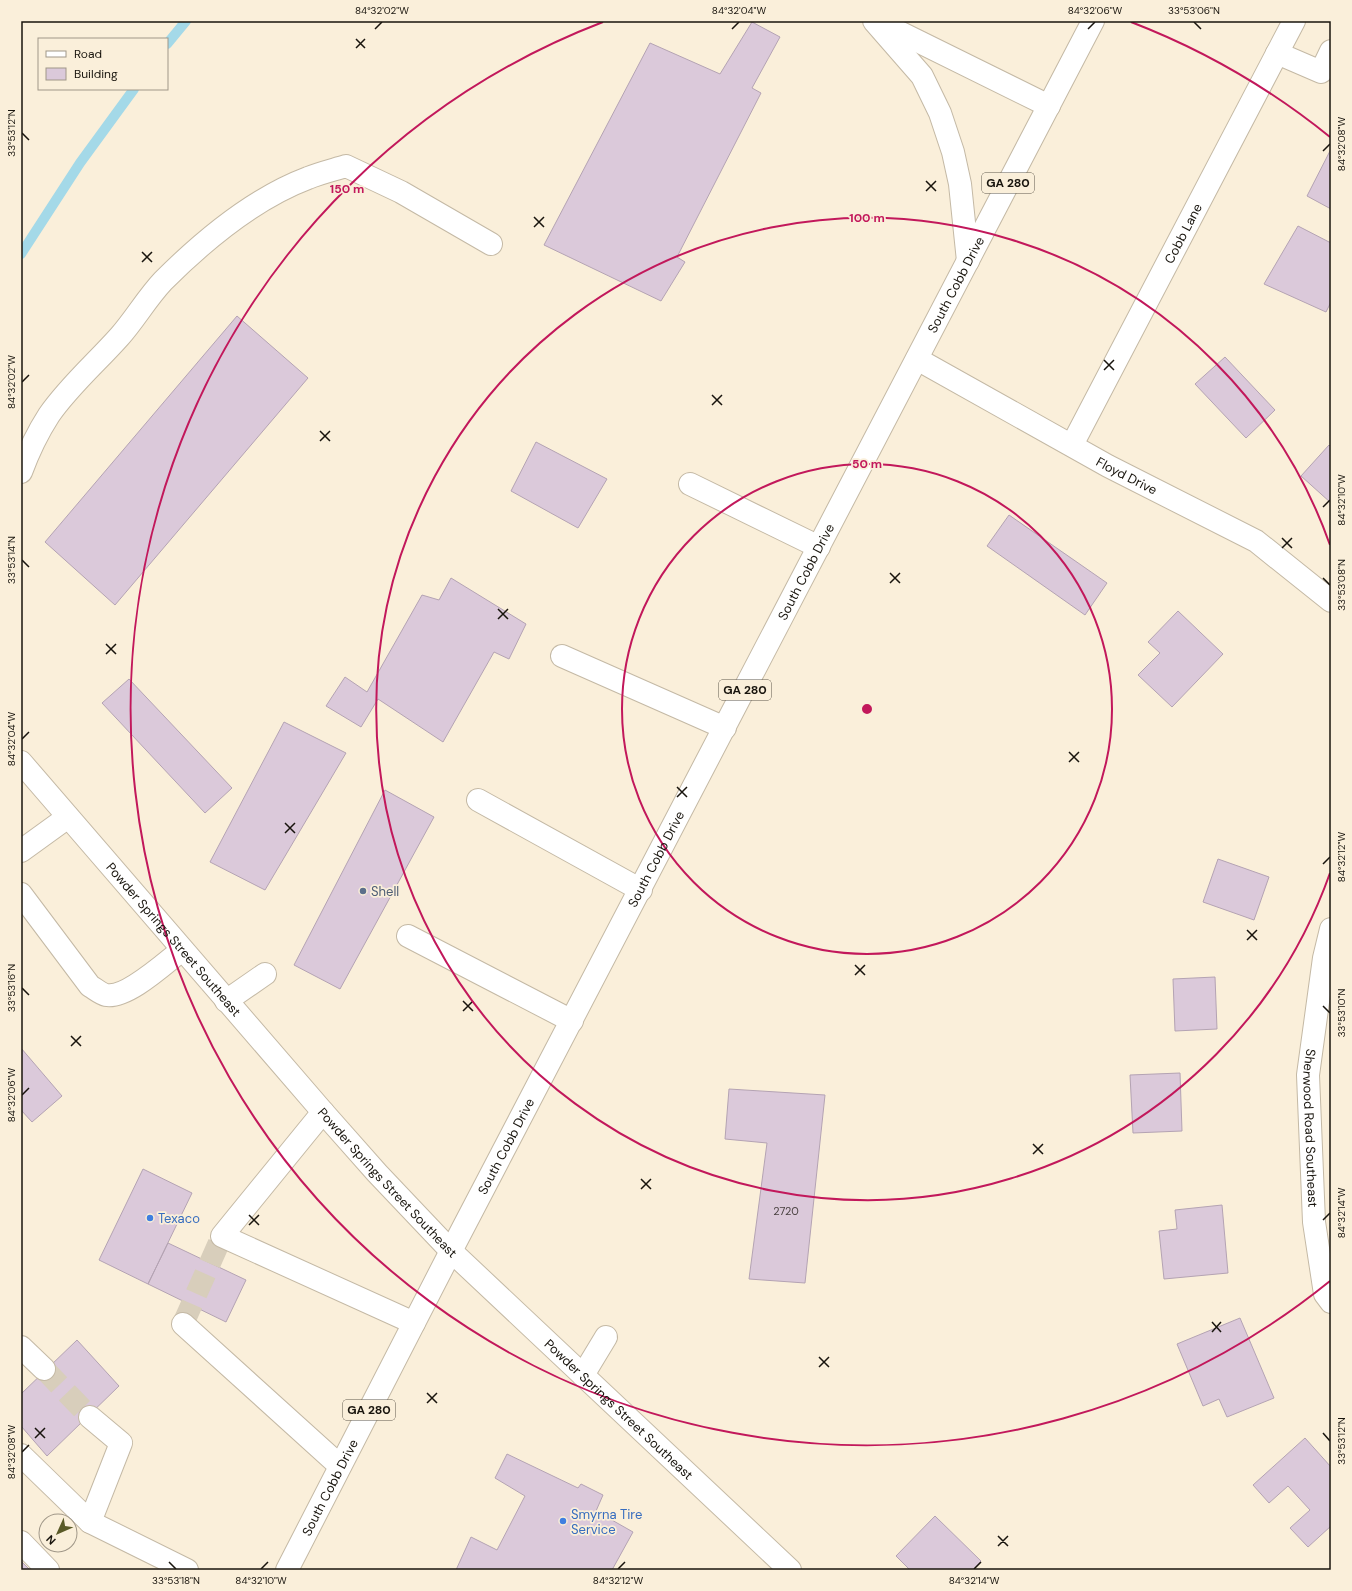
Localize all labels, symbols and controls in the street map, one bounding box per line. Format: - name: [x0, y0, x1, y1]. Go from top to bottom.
- text: 84°32'02"W: [355, 4, 409, 17]
- text: 84°32'04"W: [712, 4, 766, 17]
- text: 84°32'06"W: [1068, 4, 1123, 17]
- text: 33°53'06"N: [1168, 4, 1220, 17]
- legend: [38, 38, 168, 90]
- text: Road: [74, 46, 102, 62]
- text: Building: [74, 66, 118, 82]
- text: 33°53'12"N: [5, 109, 18, 157]
- text: 84°32'08"W: [1335, 117, 1348, 171]
- road number: GA 280: [982, 173, 1034, 193]
- text: 150 m: [330, 181, 364, 197]
- street label: Cobb Lane: [1161, 201, 1206, 266]
- text: 100 m: [849, 210, 885, 226]
- street label: South Cobb Drive: [924, 234, 988, 336]
- text: 84°32'02"W: [5, 355, 18, 409]
- street label: Floyd Drive: [1093, 453, 1160, 499]
- text: 50 m: [852, 456, 882, 472]
- text: 84°32'10"W: [1335, 474, 1348, 526]
- street label: South Cobb Drive: [774, 521, 838, 623]
- text: 33°53'14"N: [5, 536, 18, 584]
- text: 33°53'08"N: [1335, 559, 1348, 611]
- road number: GA 280: [719, 680, 771, 700]
- centre of rings: [860, 702, 874, 716]
- text: 84°32'04"W: [5, 712, 18, 766]
- street label: South Cobb Drive: [624, 808, 688, 910]
- text: 84°32'12"W: [1335, 832, 1348, 882]
- street label: Powder Springs Street Southeast: [102, 859, 245, 1020]
- place label: Shell: [371, 883, 399, 900]
- marker: Shell: [358, 886, 368, 896]
- text: 33°53'16"N: [5, 964, 18, 1012]
- text: 33°53'10"N: [1335, 989, 1348, 1037]
- street label: Sherwood Road Southeast: [1299, 1048, 1321, 1208]
- text: 84°32'06"W: [5, 1067, 18, 1122]
- street label: South Cobb Drive: [474, 1095, 538, 1197]
- street label: Powder Springs Street Southeast: [314, 1104, 461, 1261]
- text: 84°32'14"W: [1335, 1187, 1348, 1238]
- house number: 2720: [773, 1204, 799, 1218]
- place label: Texaco: [158, 1210, 200, 1227]
- marker: Texaco: [145, 1213, 155, 1223]
- street label: Powder Springs Street Southeast: [541, 1335, 697, 1484]
- road number: GA 280: [343, 1400, 395, 1420]
- text: 33°53'12"N: [1335, 1417, 1348, 1465]
- text: 84°32'08"W: [5, 1425, 18, 1479]
- street label: South Cobb Drive: [298, 1436, 362, 1539]
- place label: Smyrna Tire Service: [571, 1506, 642, 1538]
- north arrow: [38, 1513, 78, 1553]
- marker: Smyrna Tire Service: [558, 1516, 568, 1526]
- text: N: [43, 1532, 59, 1548]
- text: 33°53'18"N: [152, 1574, 200, 1587]
- text: 84°32'10"W: [235, 1574, 287, 1587]
- text: 84°32'12"W: [593, 1574, 643, 1587]
- text: 84°32'14"W: [949, 1574, 1000, 1587]

